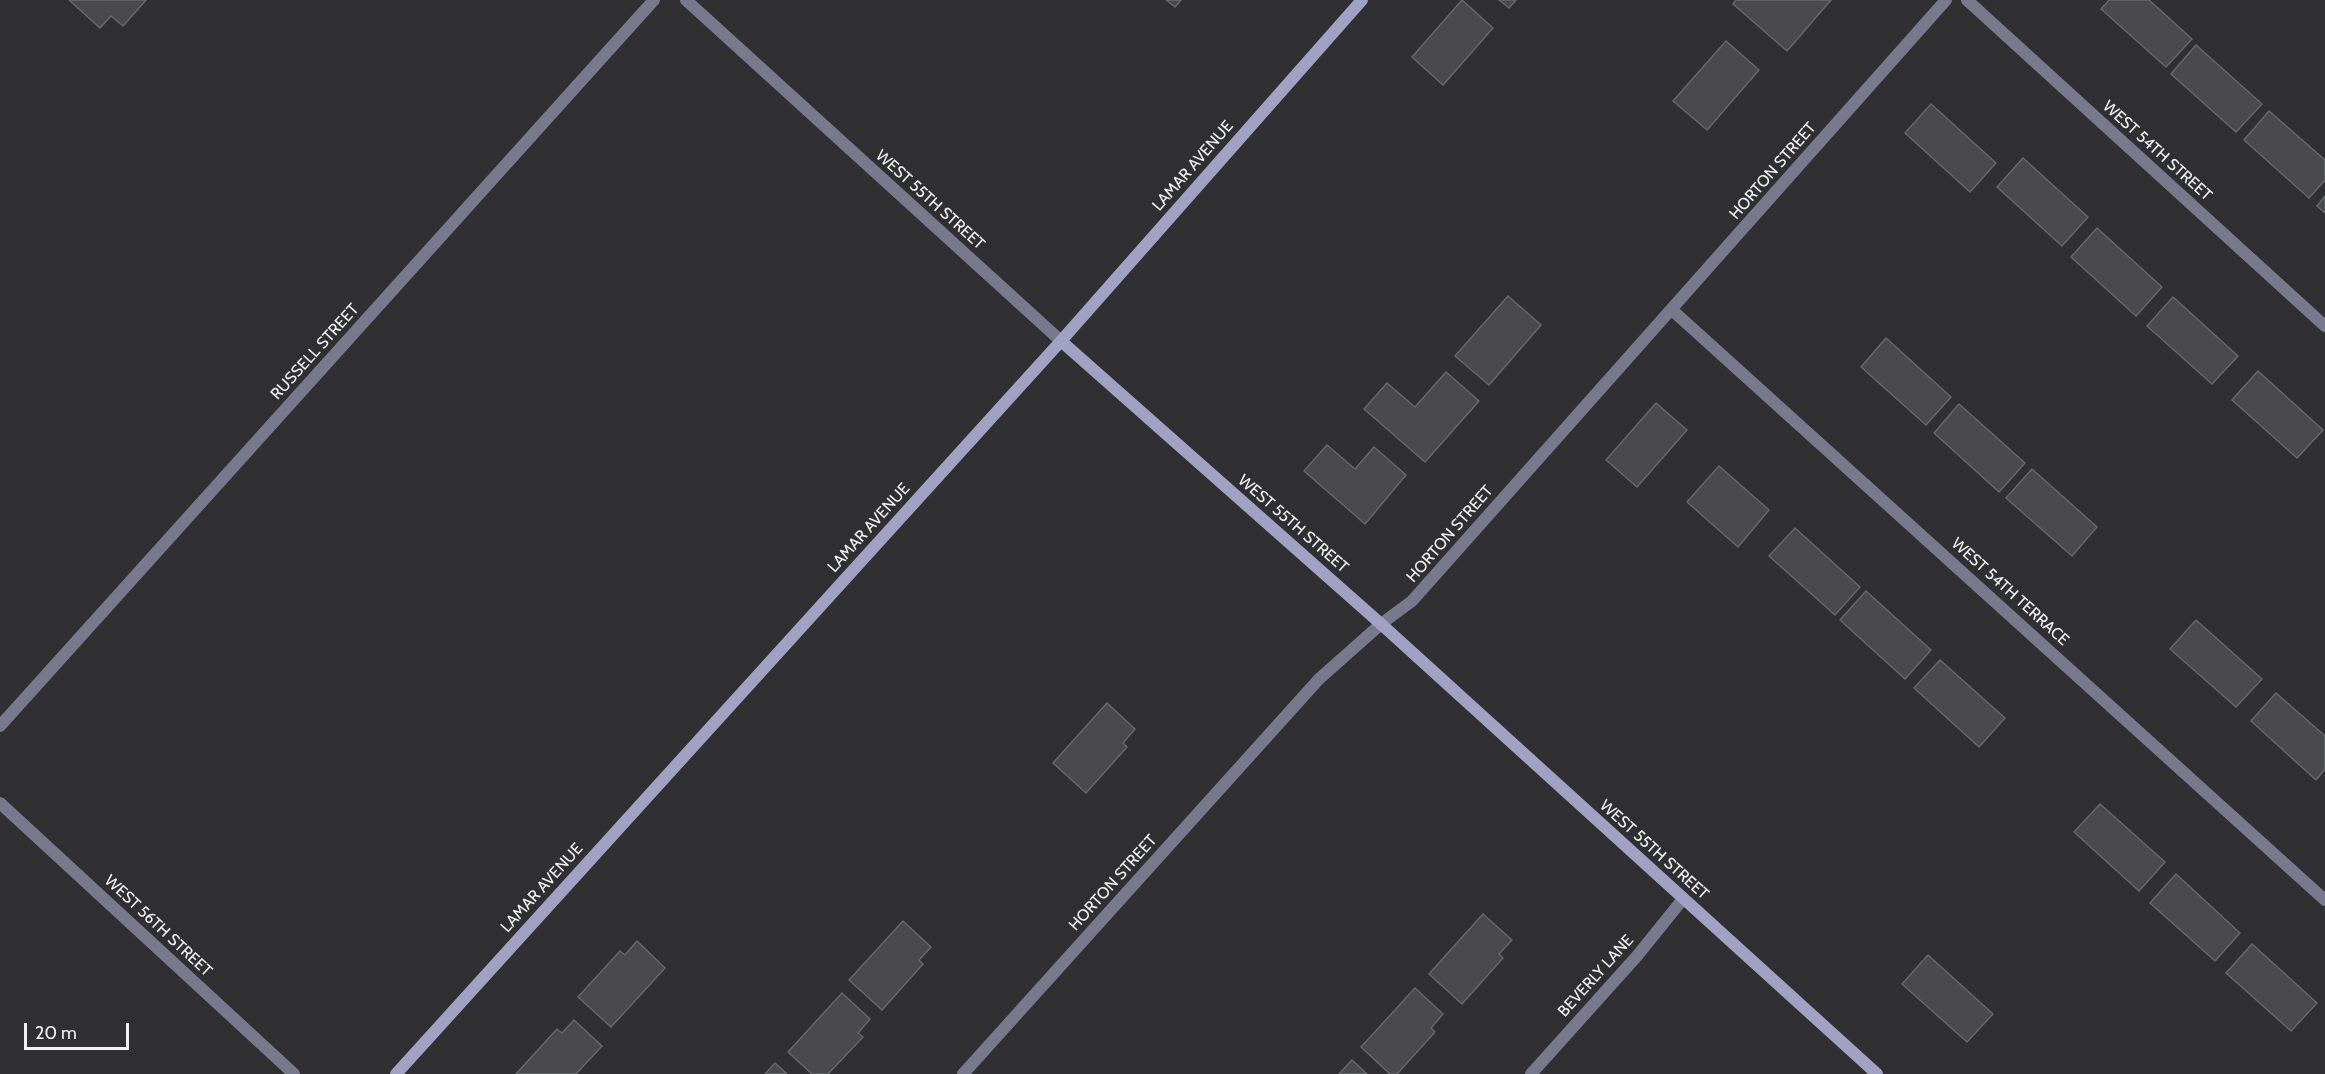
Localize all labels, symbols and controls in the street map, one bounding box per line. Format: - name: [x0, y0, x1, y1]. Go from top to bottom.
- street label: WEST 54TH STREET: [2098, 97, 2216, 205]
- street label: LAMAR AVENUE: [1149, 117, 1237, 215]
- street label: HORTON STREET: [1726, 119, 1820, 223]
- street label: WEST 55TH STREET: [872, 146, 988, 254]
- street label: RUSSELL STREET: [267, 300, 363, 404]
- street label: WEST 55TH STREET: [1234, 471, 1352, 577]
- street label: LAMAR AVENUE: [824, 479, 914, 577]
- street label: HORTON STREET: [1403, 482, 1497, 586]
- street label: WEST 54TH TERRACE: [1947, 534, 2073, 650]
- street label: WEST 55TH STREET: [1596, 796, 1712, 904]
- street label: HORTON STREET: [1065, 831, 1161, 935]
- street label: LAMAR AVENUE: [497, 839, 587, 937]
- street label: WEST 56TH STREET: [100, 871, 216, 981]
- street label: BEVERLY LANE: [1554, 931, 1638, 1021]
- scale bar: [27, 1011, 132, 1049]
- text: 20 m: [35, 1022, 77, 1044]

